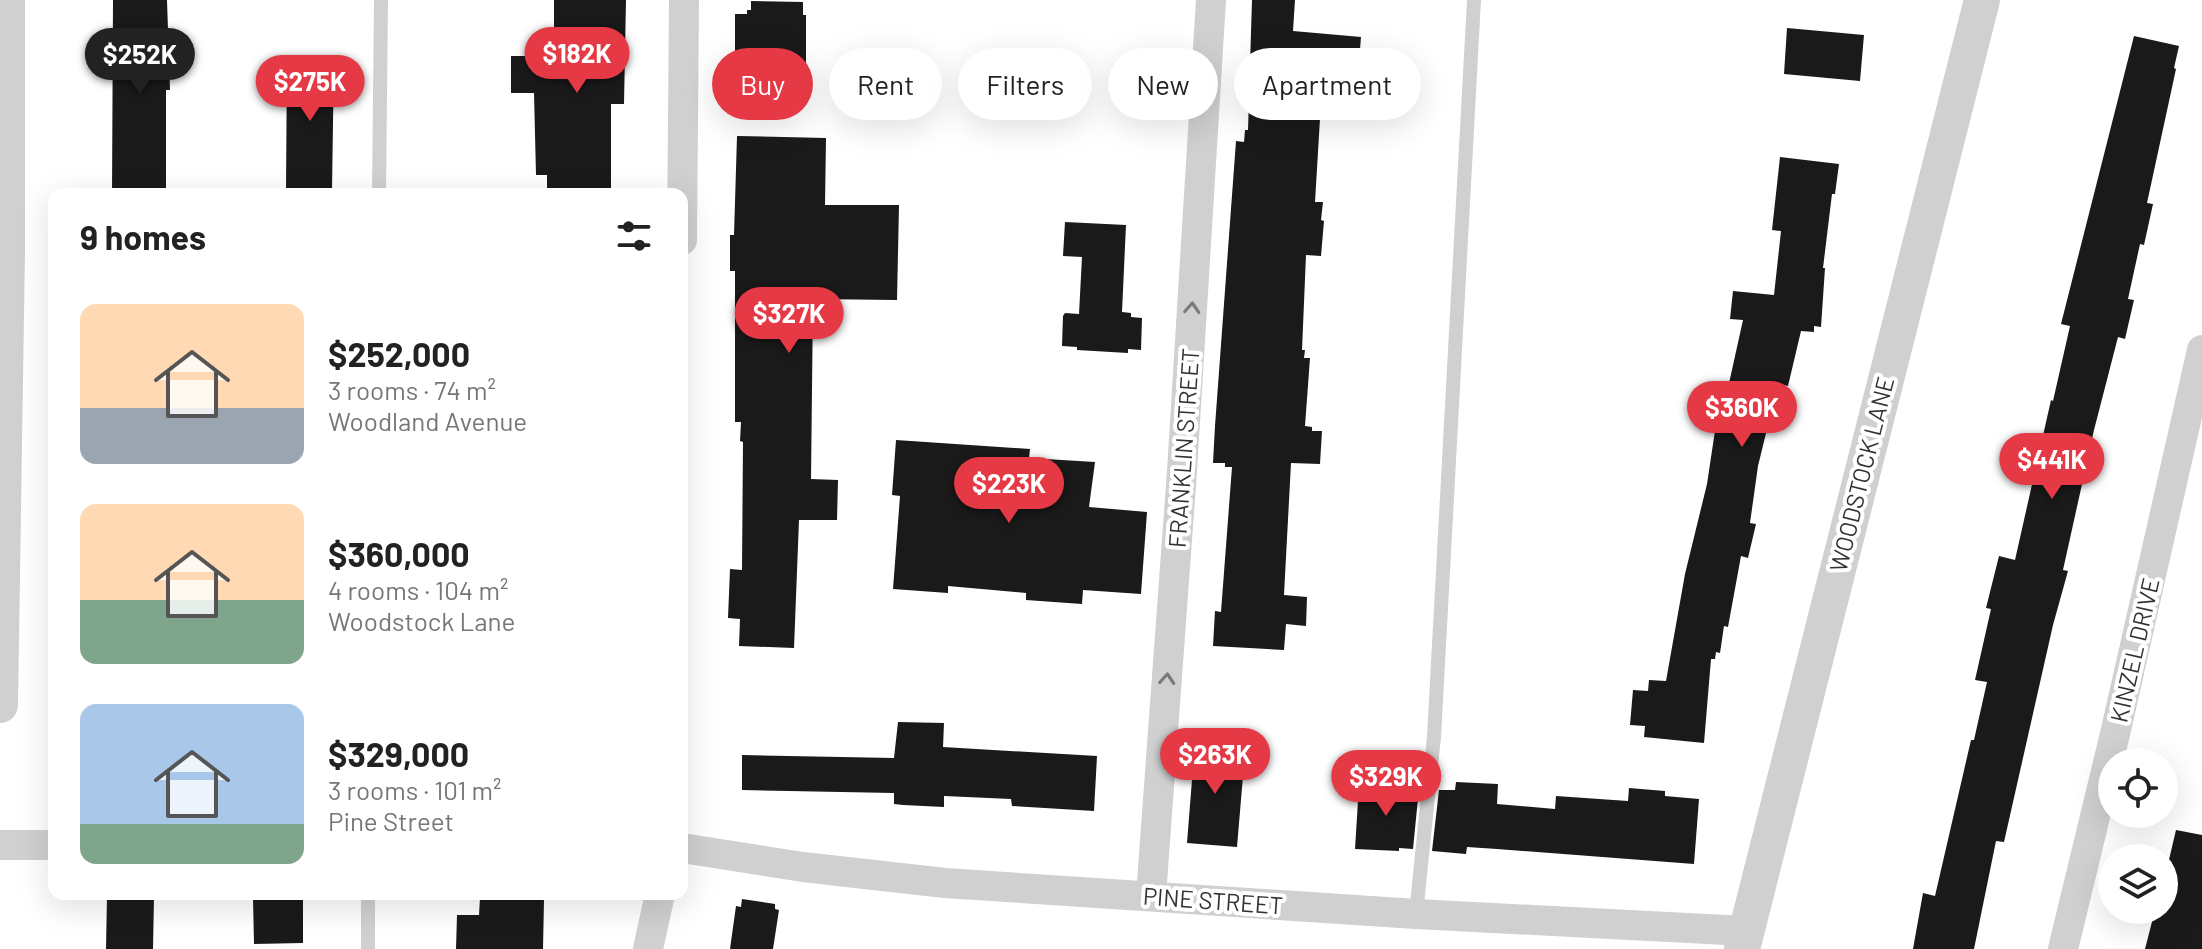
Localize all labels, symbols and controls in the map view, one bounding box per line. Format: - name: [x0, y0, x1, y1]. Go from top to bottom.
- pin: $182K: [521, 27, 633, 95]
- pin: $252K: [84, 28, 196, 96]
- text: $182K: [543, 37, 611, 68]
- text: $252K: [103, 38, 177, 69]
- chip: Buy: [712, 48, 813, 120]
- chip: Rent: [829, 48, 942, 120]
- chip: Filters: [958, 48, 1092, 120]
- chip: New: [1108, 48, 1218, 120]
- chip: Apartment: [1234, 48, 1421, 120]
- pin: $275K: [254, 55, 366, 123]
- text: $275K: [274, 65, 346, 96]
- icon: filters: [612, 214, 656, 258]
- text: 9 homes: [80, 216, 206, 257]
- pin: $327K: [733, 287, 845, 355]
- text: $327K: [753, 297, 825, 328]
- one-way arrow: [1184, 301, 1201, 313]
- text: $252,000: [328, 333, 470, 374]
- icon: home: [144, 336, 240, 432]
- street label: FRANKLIN STREET: [1162, 347, 1204, 549]
- text: 3 rooms · 74 m²: [328, 374, 496, 405]
- street label: WOODSTOCK LANE: [1823, 374, 1899, 574]
- pin: $360K: [1686, 381, 1798, 449]
- text: $360K: [1705, 391, 1779, 422]
- text: Woodland Avenue: [328, 405, 527, 436]
- pin: $441K: [1996, 433, 2108, 501]
- text: $441K: [2017, 443, 2087, 474]
- pin: $223K: [953, 457, 1065, 525]
- text: $223K: [972, 467, 1046, 498]
- text: $360,000: [328, 533, 470, 574]
- icon: home: [144, 536, 240, 632]
- text: 4 rooms · 104 m²: [328, 574, 508, 605]
- street label: KINZEL DRIVE: [2103, 575, 2165, 725]
- text: Woodstock Lane: [328, 605, 515, 636]
- one-way arrow: [1158, 672, 1175, 685]
- pin: $263K: [1159, 728, 1271, 796]
- text: $329,000: [328, 733, 469, 774]
- icon: home: [144, 736, 240, 832]
- text: $263K: [1178, 738, 1252, 769]
- map controls: [2098, 748, 2178, 924]
- button: locate: [2098, 748, 2178, 828]
- pin: $329K: [1330, 750, 1442, 818]
- text: $329K: [1349, 760, 1423, 791]
- text: 3 rooms · 101 m²: [328, 774, 501, 805]
- text: Pine Street: [328, 805, 454, 836]
- button: layers: [2098, 844, 2178, 924]
- street label: PINE STREET: [1142, 881, 1284, 919]

